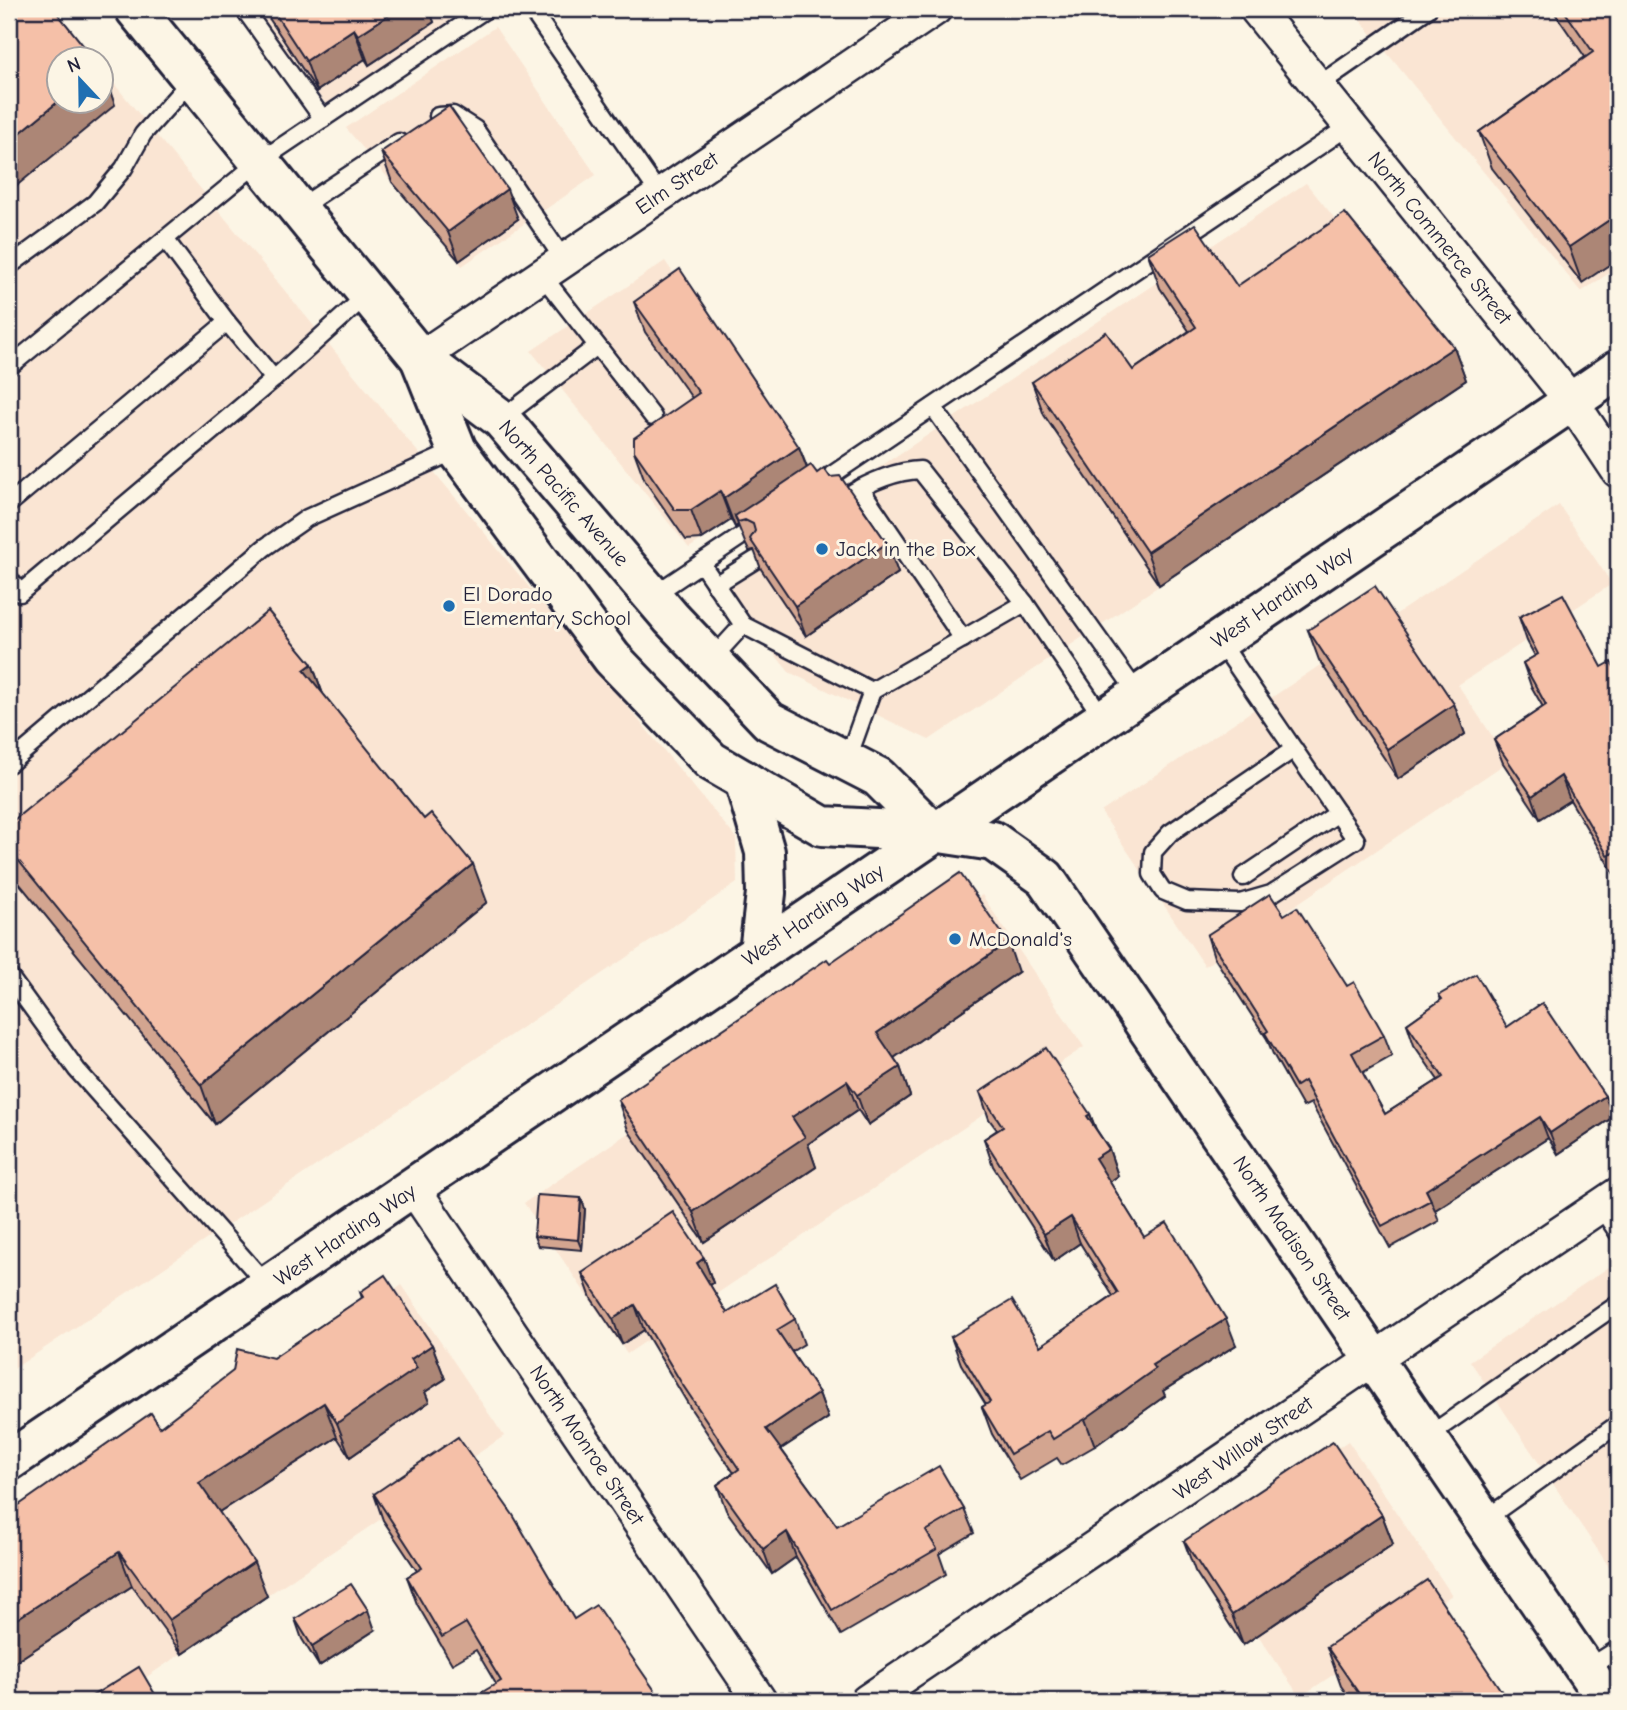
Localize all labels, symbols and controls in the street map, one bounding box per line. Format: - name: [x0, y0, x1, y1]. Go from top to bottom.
- north arrow: [46, 46, 116, 116]
- text: N: [64, 53, 84, 78]
- street label: Elm Street: [631, 146, 724, 219]
- street label: North Commerce Street: [1363, 147, 1518, 330]
- street label: North Pacific Avenue: [494, 415, 634, 571]
- place label: Jack in the Box: [836, 537, 976, 561]
- street label: West Harding Way: [1207, 540, 1358, 653]
- marker: Jack in the Box: [814, 541, 830, 557]
- place label: El Dorado Elementary School: [463, 582, 631, 630]
- marker: El Dorado Elementary School: [441, 598, 457, 614]
- street label: West Harding Way: [738, 858, 889, 971]
- place label: McDonald's: [969, 927, 1072, 951]
- marker: McDonald's: [947, 931, 963, 947]
- street label: North Madison Street: [1228, 1151, 1356, 1325]
- street label: West Harding Way: [270, 1178, 421, 1291]
- street label: North Monroe Street: [525, 1361, 650, 1530]
- street label: West Willow Street: [1169, 1390, 1318, 1505]

